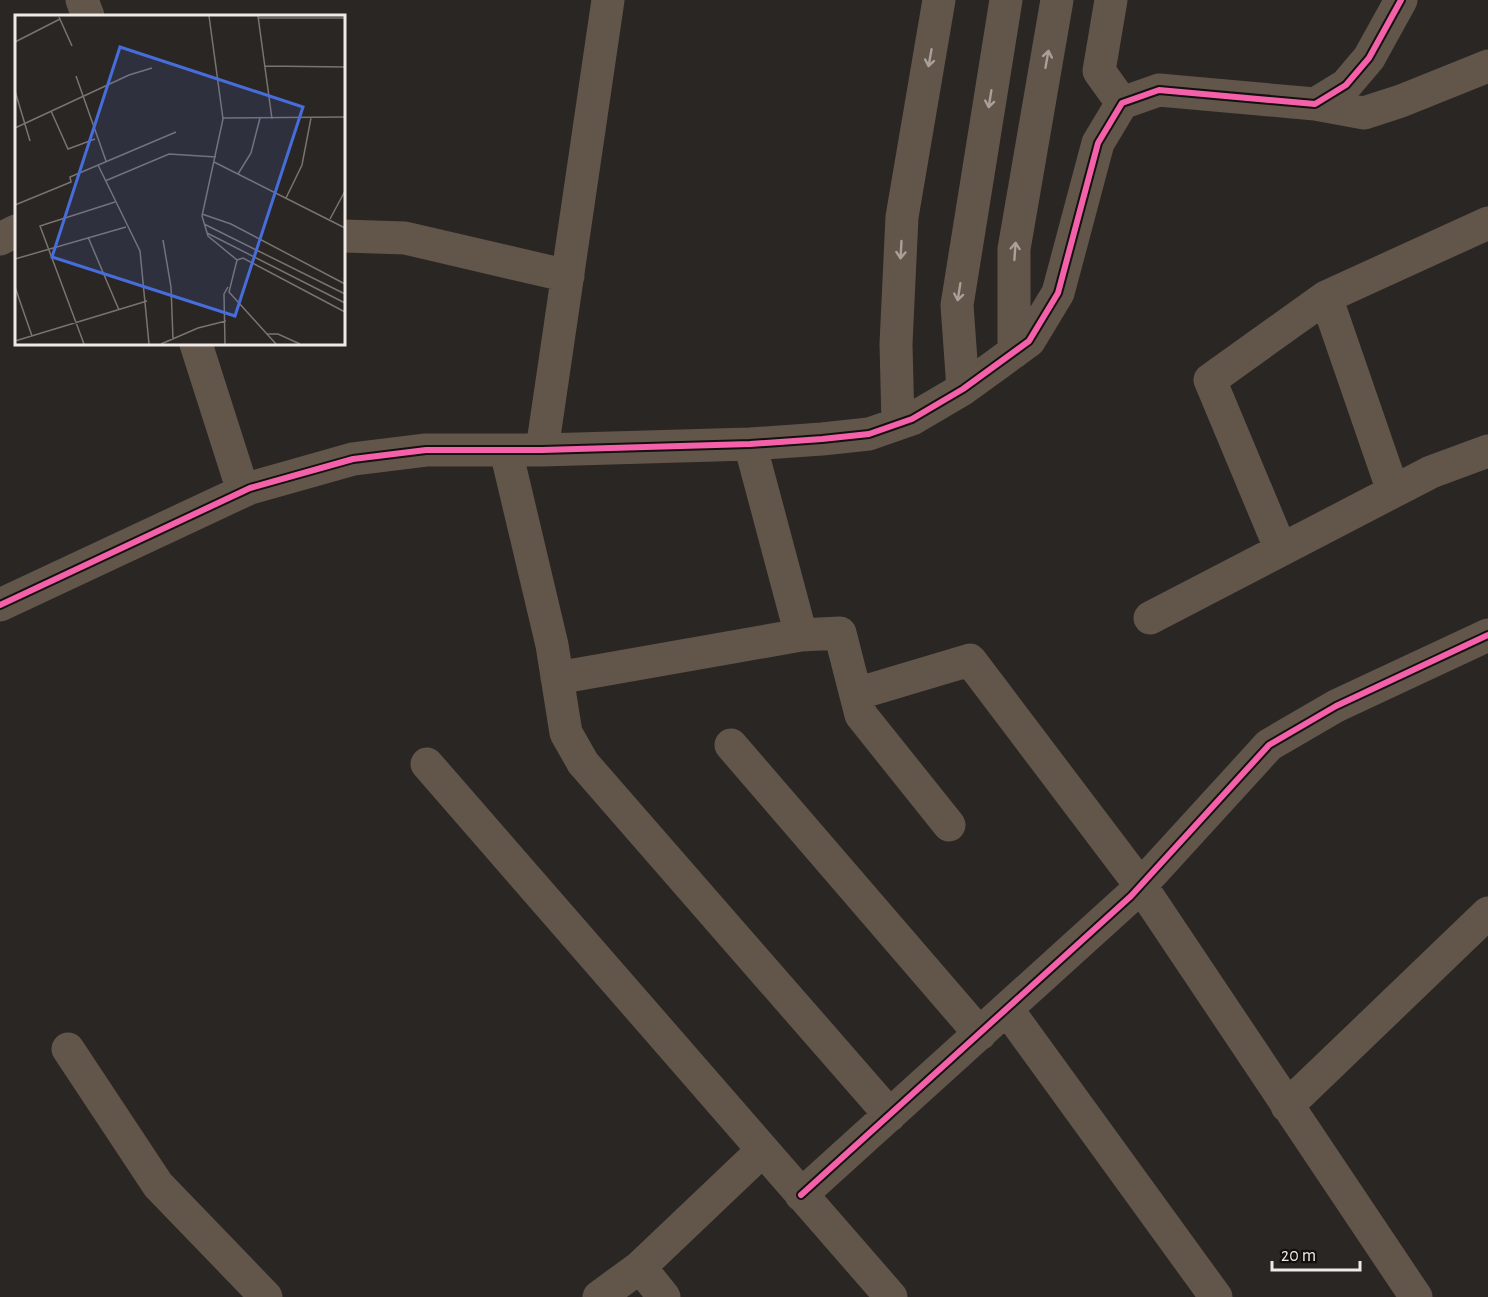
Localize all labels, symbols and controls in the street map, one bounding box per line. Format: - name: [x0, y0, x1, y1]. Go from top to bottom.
- inset map: [15, 15, 345, 345]
- one-way arrow: [924, 47, 935, 67]
- one-way arrow: [1042, 50, 1053, 70]
- one-way arrow: [984, 89, 995, 109]
- one-way arrow: [895, 240, 906, 260]
- one-way arrow: [1009, 242, 1020, 262]
- one-way arrow: [953, 281, 964, 301]
- scale bar: [1272, 1234, 1360, 1272]
- text: 20 m: [1281, 1247, 1316, 1265]

